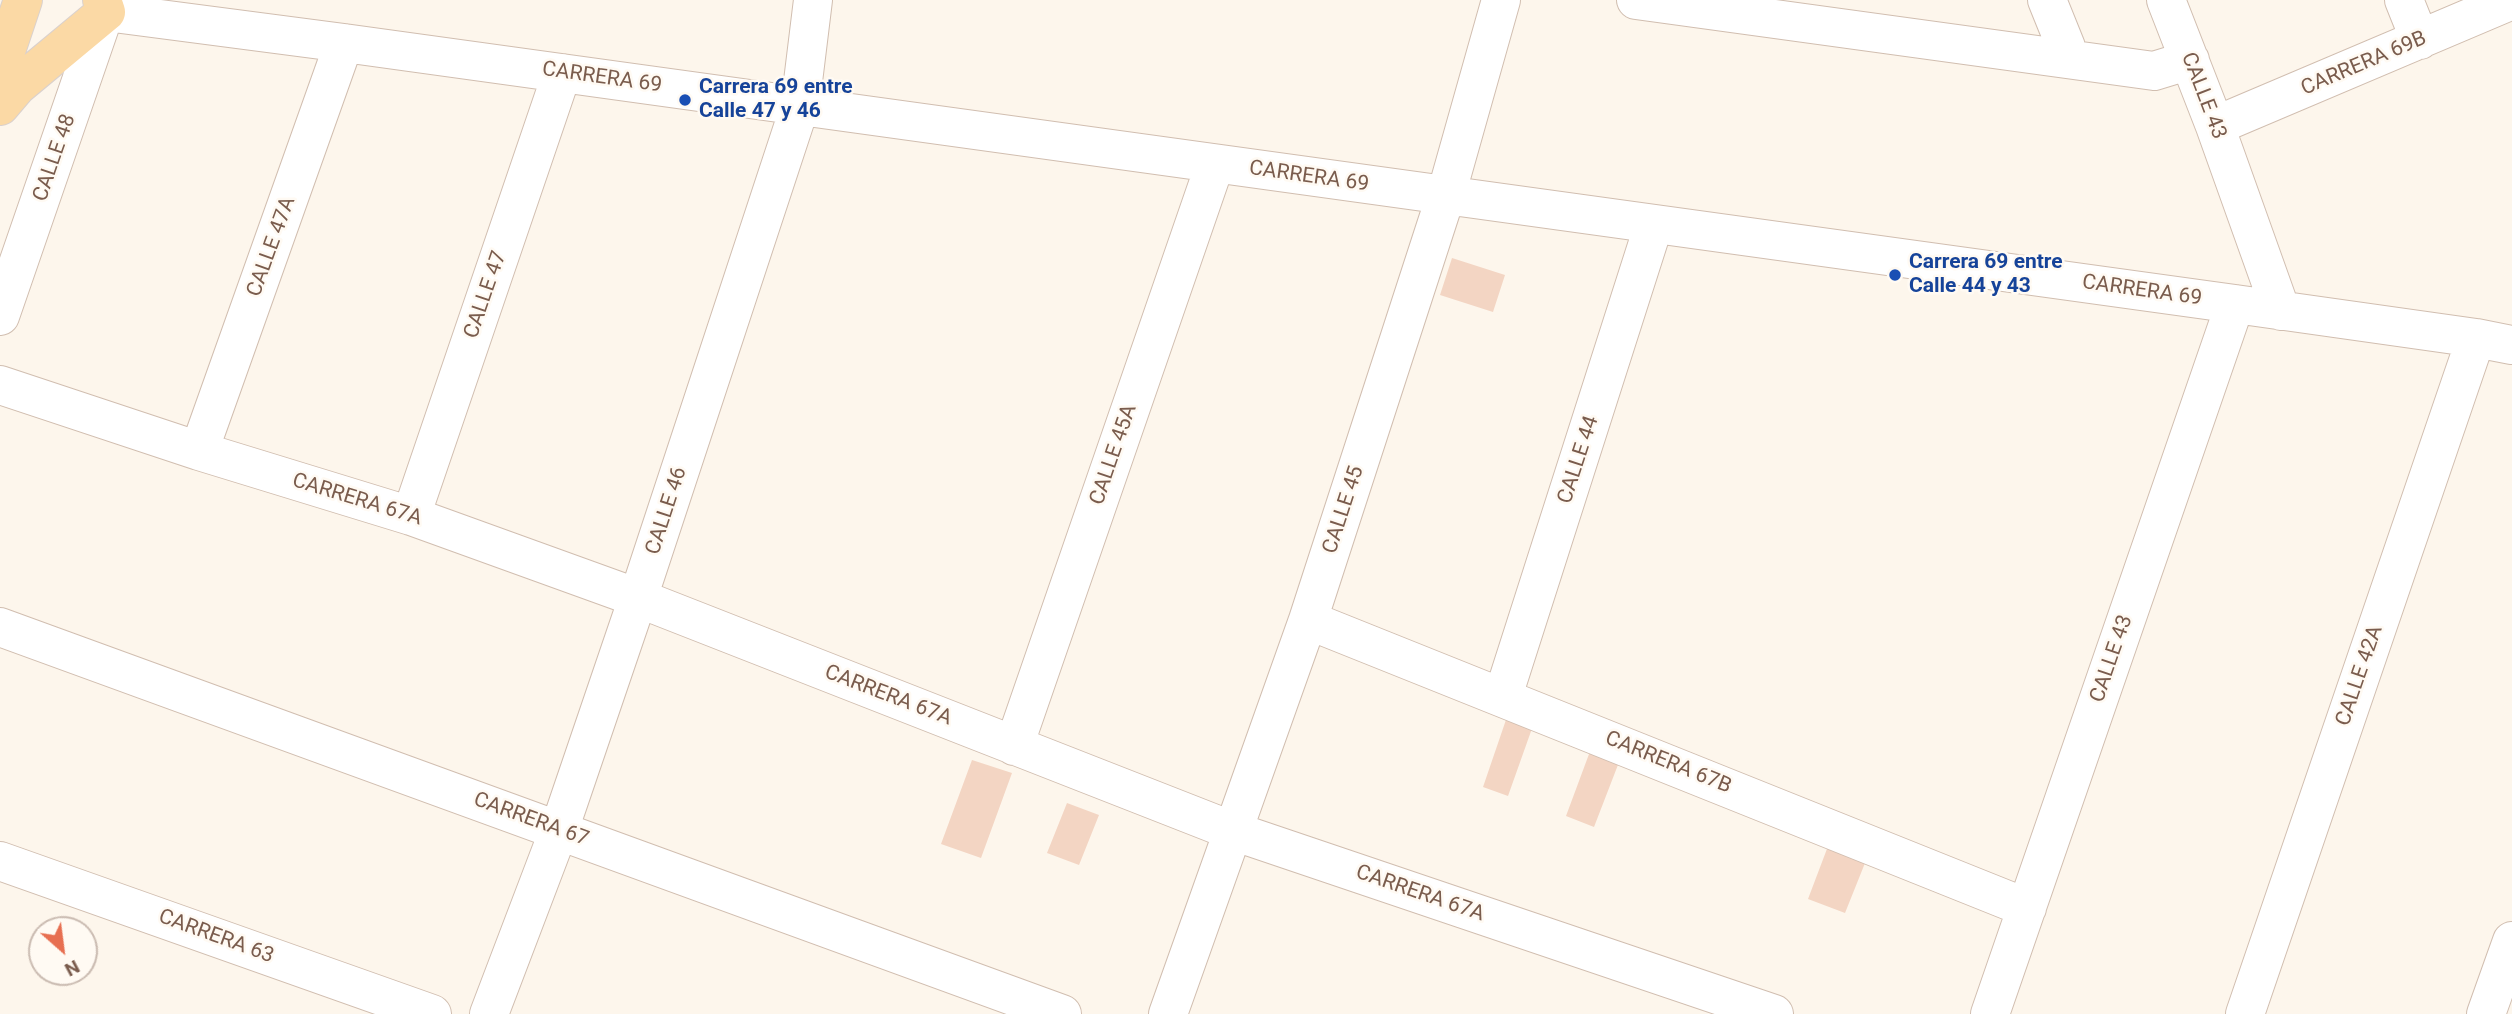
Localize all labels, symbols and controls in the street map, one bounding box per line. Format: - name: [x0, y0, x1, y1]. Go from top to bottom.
- street label: CARRERA 69B: [2298, 26, 2430, 102]
- street label: CALLE 43: [2175, 49, 2231, 143]
- street label: CARRERA 69: [541, 57, 663, 99]
- place label: Carrera 69 entre Calle 47 y 46: [699, 75, 853, 125]
- marker: Carrera 69 entre Calle 47 y 46: [677, 92, 693, 108]
- street label: CALLE 48: [28, 111, 82, 205]
- street label: CARRERA 69: [1248, 156, 1370, 198]
- street label: CALLE 47A: [242, 194, 302, 300]
- street label: CALLE 47: [459, 248, 513, 342]
- place label: Carrera 69 entre Calle 44 y 43: [1909, 250, 2063, 300]
- marker: Carrera 69 entre Calle 44 y 43: [1887, 267, 1903, 283]
- street label: CARRERA 69: [2081, 270, 2203, 312]
- street label: CALLE 45A: [1085, 402, 1143, 508]
- street label: CALLE 44: [1553, 413, 1605, 507]
- street label: CALLE 45: [1318, 463, 1370, 557]
- street label: CALLE 46: [641, 464, 693, 558]
- street label: CARRERA 67A: [289, 468, 425, 532]
- street label: CALLE 43: [2085, 612, 2139, 706]
- street label: CALLE 42A: [2331, 623, 2389, 729]
- street label: CARRERA 67A: [821, 660, 955, 732]
- street label: CARRERA 67B: [1601, 726, 1735, 800]
- street label: CARRERA 67: [470, 788, 592, 852]
- street label: CARRERA 67A: [1352, 860, 1488, 928]
- street label: CARRERA 63: [155, 905, 277, 969]
- north arrow: [28, 916, 98, 986]
- text: N: [61, 955, 83, 982]

